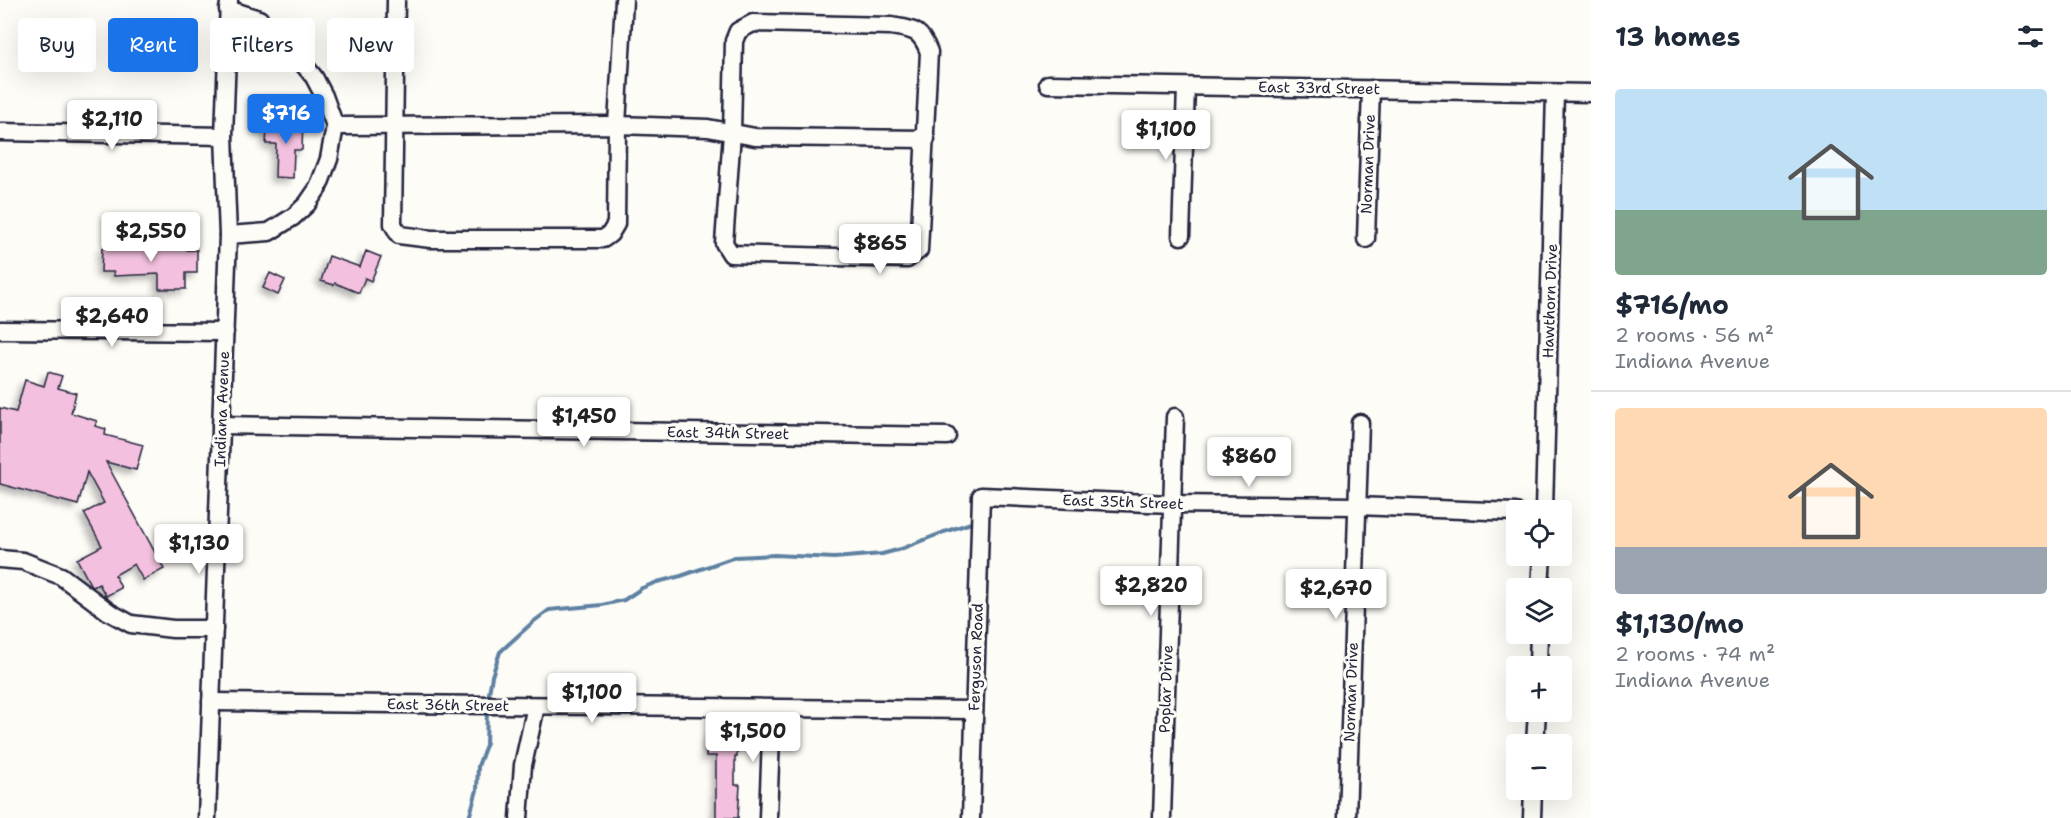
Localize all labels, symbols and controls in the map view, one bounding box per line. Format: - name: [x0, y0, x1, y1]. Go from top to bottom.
- chip: Buy: [18, 18, 96, 72]
- chip: Rent: [108, 18, 198, 72]
- chip: Filters: [210, 18, 315, 72]
- chip: New: [327, 18, 414, 72]
- text: 13 homes: [1615, 19, 1741, 54]
- icon: filters: [2014, 20, 2047, 53]
- street label: East 33rd Street: [1258, 77, 1380, 99]
- pin: $716: [250, 94, 322, 145]
- pin: $2,110: [63, 100, 161, 151]
- text: $716: [261, 100, 311, 126]
- text: $2,110: [81, 106, 143, 132]
- pin: $1,100: [1117, 110, 1215, 161]
- street label: Norman Drive: [1356, 114, 1380, 214]
- text: $1,100: [1135, 116, 1197, 142]
- icon: home: [1777, 128, 1885, 236]
- pin: $2,550: [102, 212, 200, 263]
- text: $2,550: [115, 218, 187, 244]
- pin: $865: [844, 224, 916, 275]
- text: $865: [853, 230, 907, 256]
- street label: Hawthorn Drive: [1538, 243, 1562, 359]
- text: $716/mo: [1615, 287, 1729, 322]
- pin: $2,640: [63, 297, 161, 348]
- text: $2,640: [75, 303, 149, 329]
- text: 2 rooms · 56 m²: [1615, 322, 1774, 348]
- text: Indiana Avenue: [1615, 348, 1770, 374]
- street label: Indiana Avenue: [210, 351, 234, 467]
- pin: $1,450: [535, 397, 633, 448]
- text: $1,450: [551, 403, 617, 429]
- street label: East 34th Street: [667, 422, 789, 444]
- pin: $860: [1213, 437, 1285, 488]
- text: $860: [1221, 443, 1277, 469]
- icon: home: [1777, 447, 1885, 555]
- street label: East 35th Street: [1062, 490, 1184, 514]
- map controls: [1506, 500, 1572, 800]
- button: locate: [1506, 500, 1572, 566]
- pin: $1,130: [150, 524, 248, 575]
- text: $1,130: [168, 530, 230, 556]
- pin: $2,820: [1102, 566, 1200, 617]
- pin: $2,670: [1287, 569, 1385, 620]
- text: $2,820: [1114, 572, 1188, 598]
- text: $2,670: [1300, 575, 1372, 601]
- button: layers: [1506, 578, 1572, 644]
- street label: Ferguson Road: [964, 602, 988, 711]
- text: $1,130/mo: [1615, 606, 1744, 641]
- text: 2 rooms · 74 m²: [1615, 641, 1775, 667]
- street label: Norman Drive: [1339, 642, 1363, 742]
- street label: Poplar Drive: [1154, 645, 1178, 733]
- button: +: [1506, 656, 1572, 722]
- text: Indiana Avenue: [1615, 667, 1770, 693]
- pin: $1,100: [543, 673, 641, 724]
- text: $1,100: [561, 679, 623, 705]
- street label: East 36th Street: [387, 694, 509, 716]
- pin: $1,500: [704, 712, 802, 763]
- text: $1,500: [719, 718, 787, 744]
- button: −: [1506, 734, 1572, 800]

